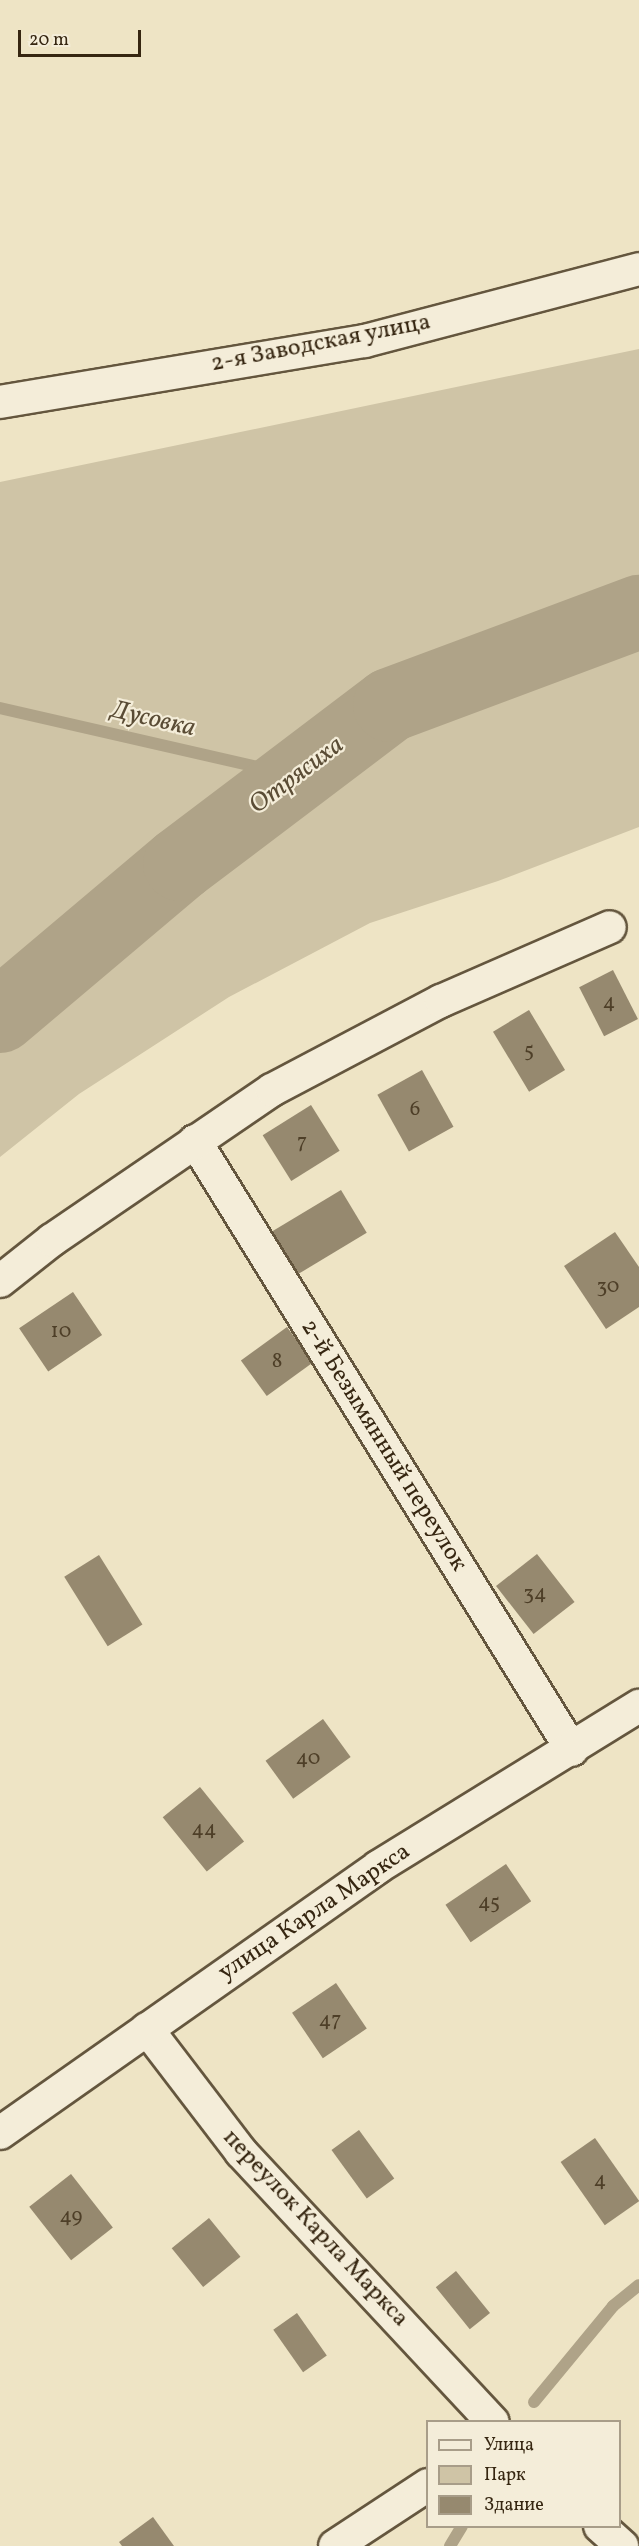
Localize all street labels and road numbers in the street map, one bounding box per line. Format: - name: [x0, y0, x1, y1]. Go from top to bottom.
- street label: 2-я Заводская улица: [208, 308, 434, 380]
- street label: 2-й Безымянный переулок: [294, 1315, 472, 1577]
- street label: улица Карла Маркса: [214, 1838, 416, 1988]
- street label: переулок Карла Маркса: [216, 2124, 414, 2334]

